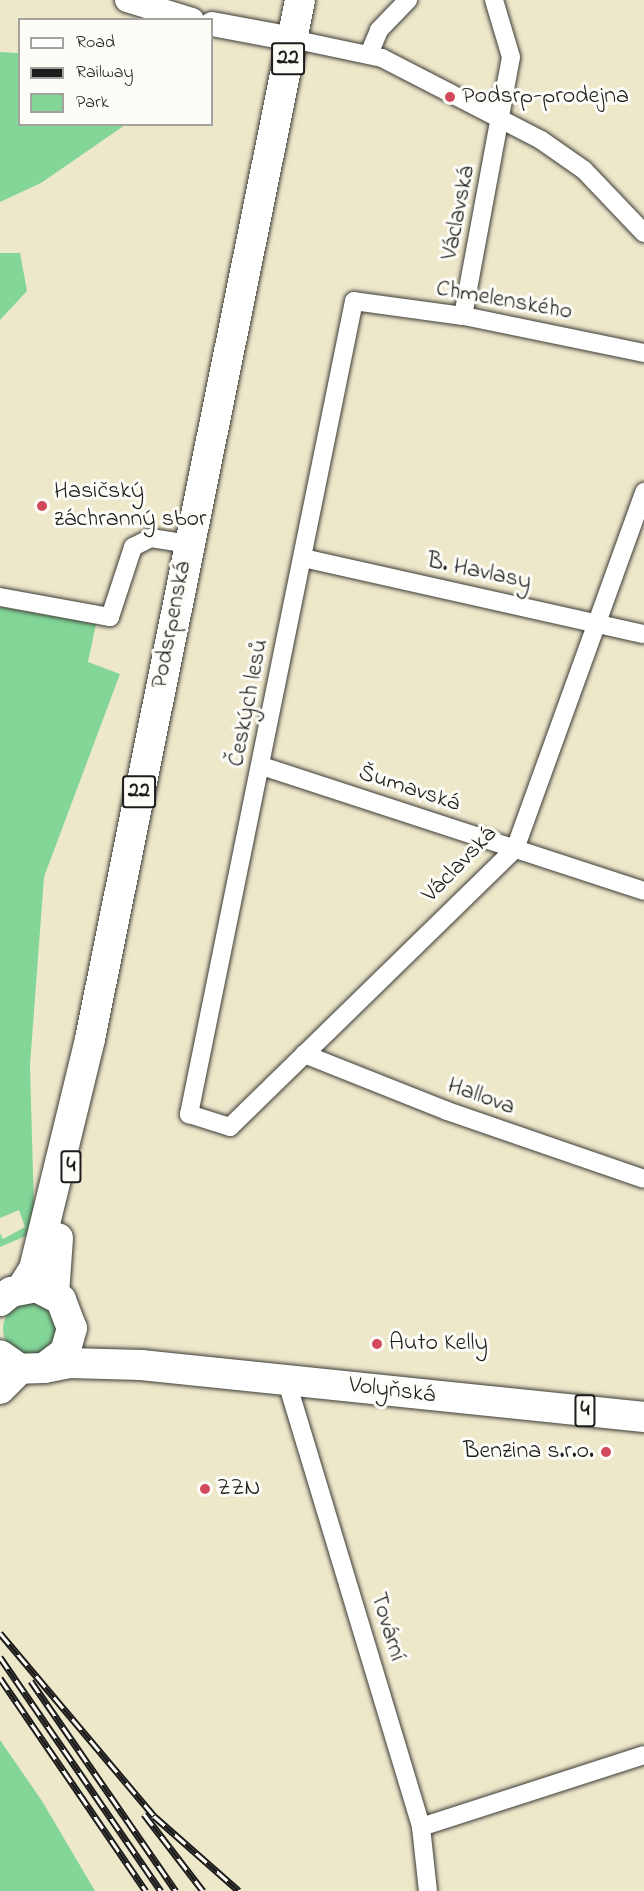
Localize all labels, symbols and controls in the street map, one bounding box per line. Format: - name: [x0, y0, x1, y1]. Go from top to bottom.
- legend: [18, 18, 213, 126]
- text: Road: [76, 30, 115, 56]
- road number: 22: [270, 40, 306, 78]
- text: Railway: [76, 60, 133, 86]
- place label: Podsrp-prodejna: [462, 83, 629, 111]
- text: Park: [76, 90, 109, 116]
- marker: Podsrp-prodejna: [443, 90, 457, 104]
- street label: Václavská: [436, 164, 482, 262]
- street label: Chmelenského: [434, 275, 574, 327]
- place label: Hasičský záchranný sbor: [54, 478, 206, 534]
- marker: Hasičský záchranný sbor: [35, 499, 49, 513]
- street label: B. Havlasy: [424, 547, 534, 597]
- street label: Podsrpenská: [146, 559, 198, 691]
- street label: Českých lesů: [223, 637, 275, 769]
- street label: Šumavská: [355, 759, 463, 819]
- road number: 22: [121, 773, 157, 811]
- street label: Václavská: [417, 821, 503, 909]
- street label: Hallova: [443, 1072, 519, 1122]
- road number: 4: [59, 1148, 83, 1186]
- place label: Auto Kelly: [389, 1330, 488, 1358]
- marker: Auto Kelly: [370, 1337, 384, 1351]
- street label: Volyňská: [347, 1371, 437, 1411]
- road number: 4: [573, 1392, 597, 1430]
- place label: Benzina s.r.o.: [463, 1438, 594, 1466]
- marker: Benzina s.r.o.: [599, 1445, 613, 1459]
- place label: ZZN: [217, 1475, 260, 1503]
- marker: ZZN: [198, 1482, 212, 1496]
- street label: Tovární: [363, 1589, 411, 1665]

